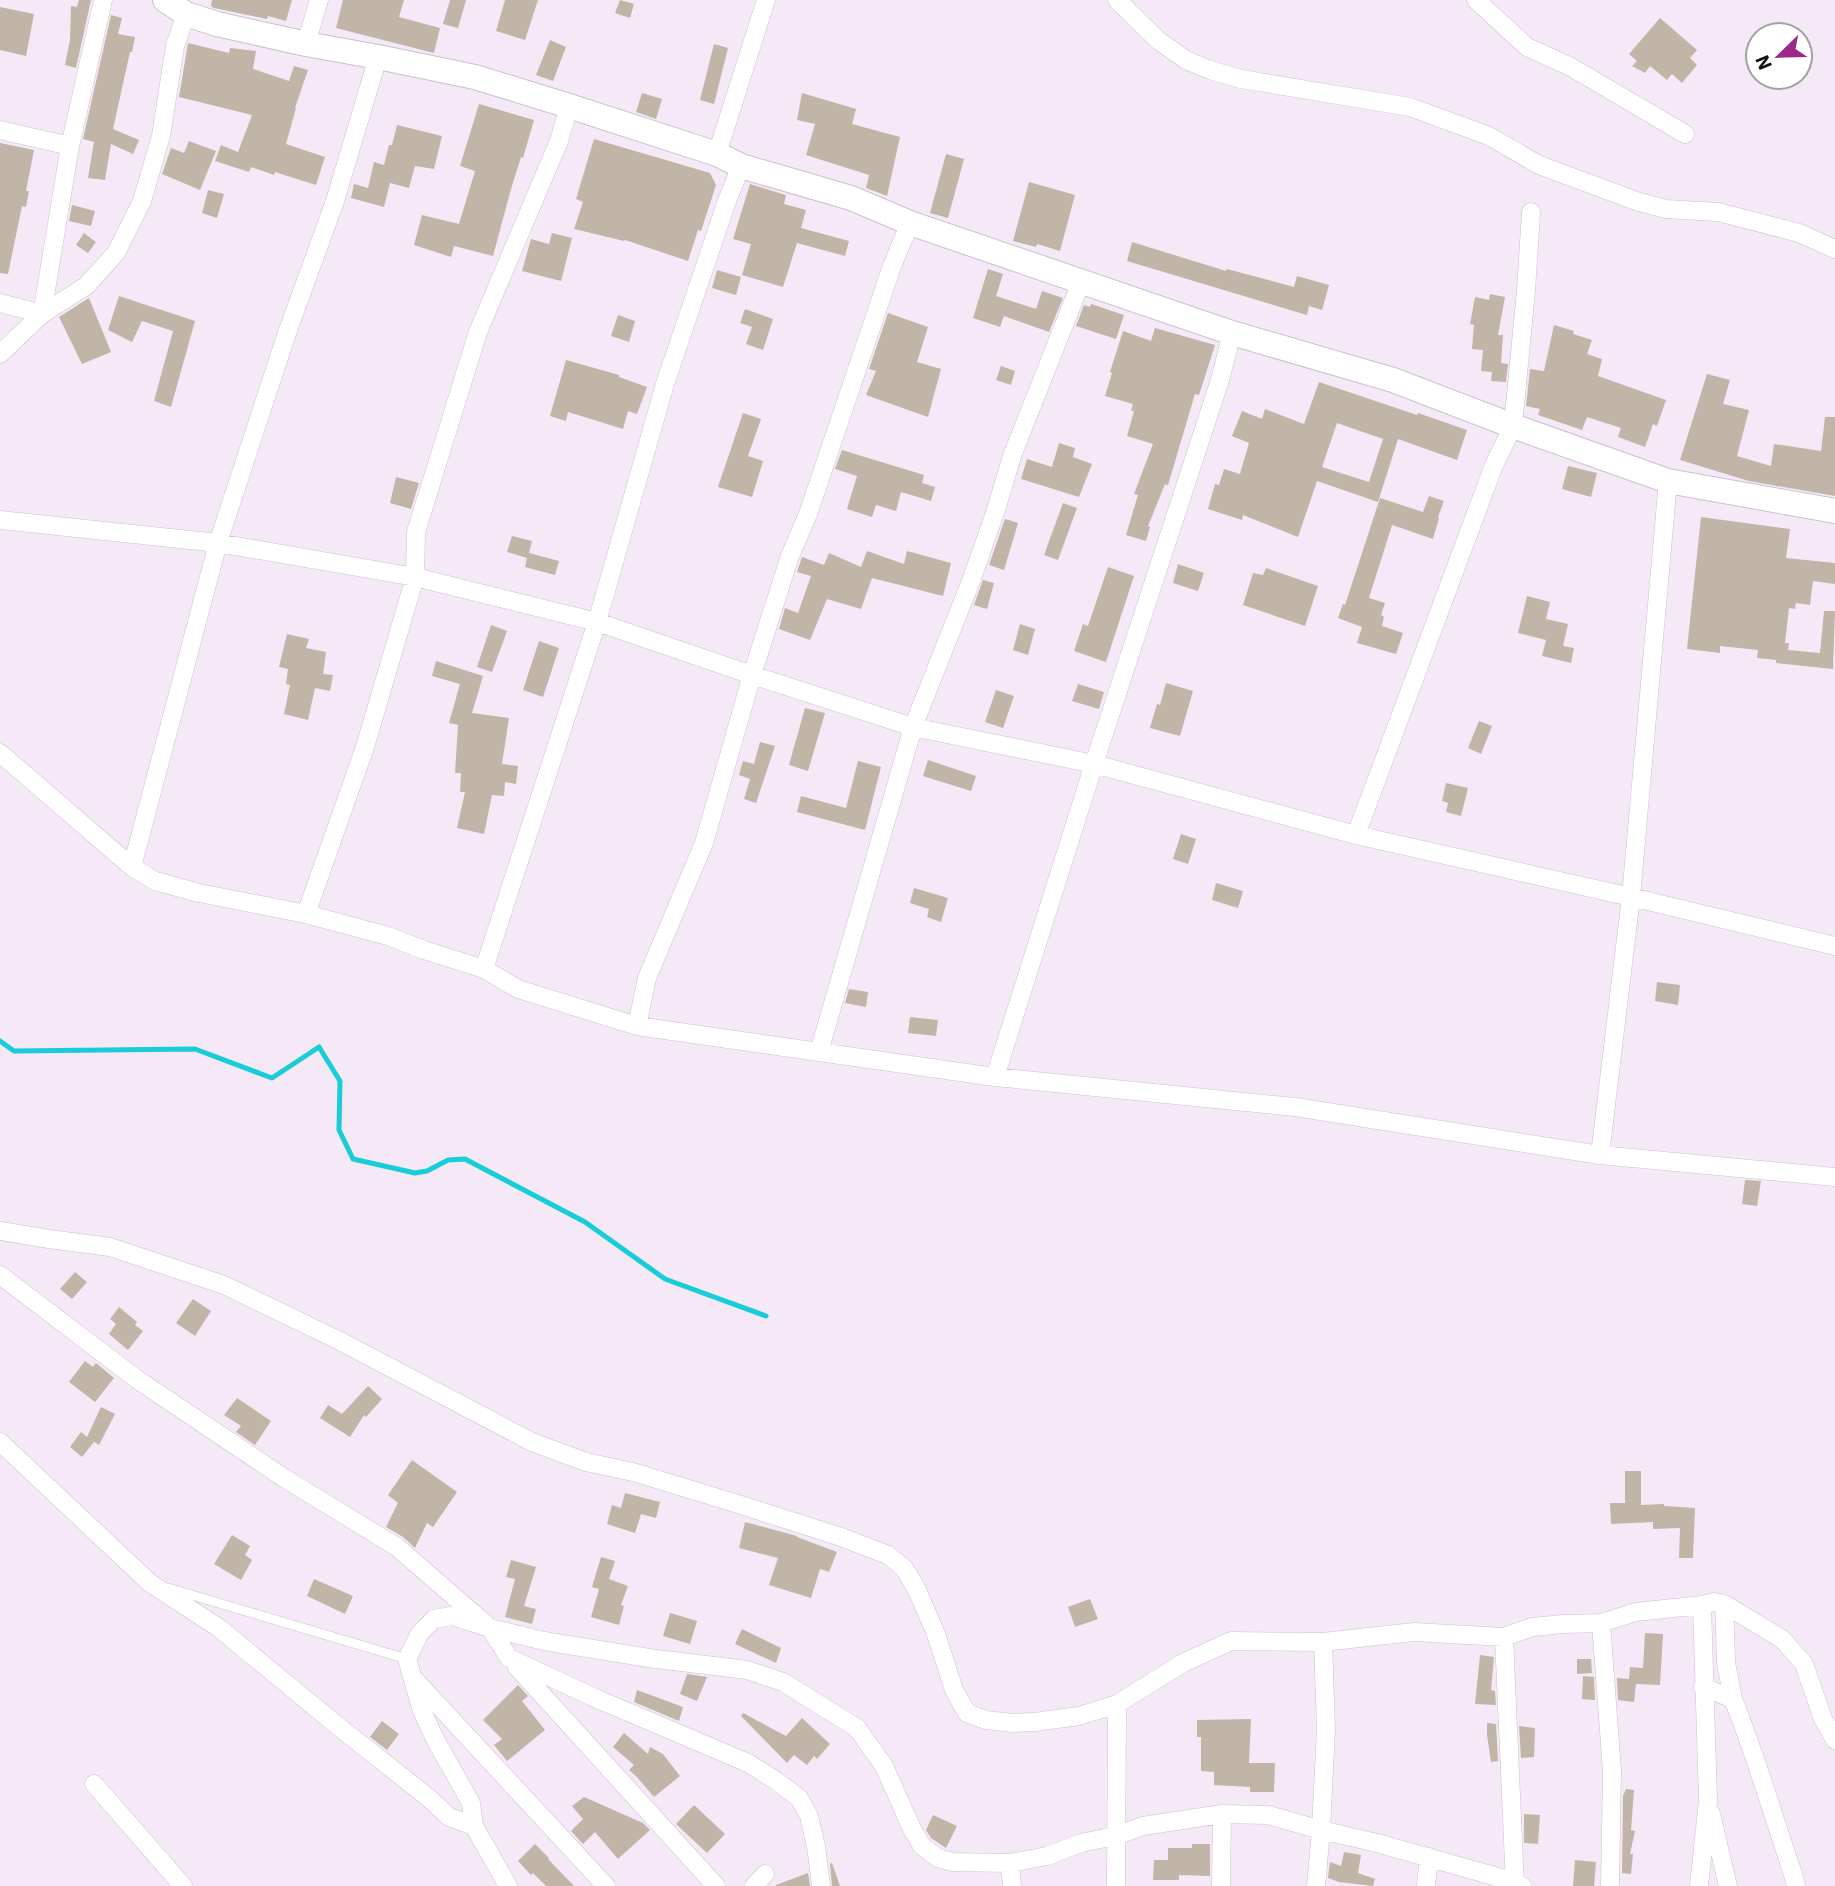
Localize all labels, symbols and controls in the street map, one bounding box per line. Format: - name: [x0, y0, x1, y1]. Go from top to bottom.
- north arrow: [1744, 21, 1814, 91]
- text: N: [1750, 52, 1777, 74]

